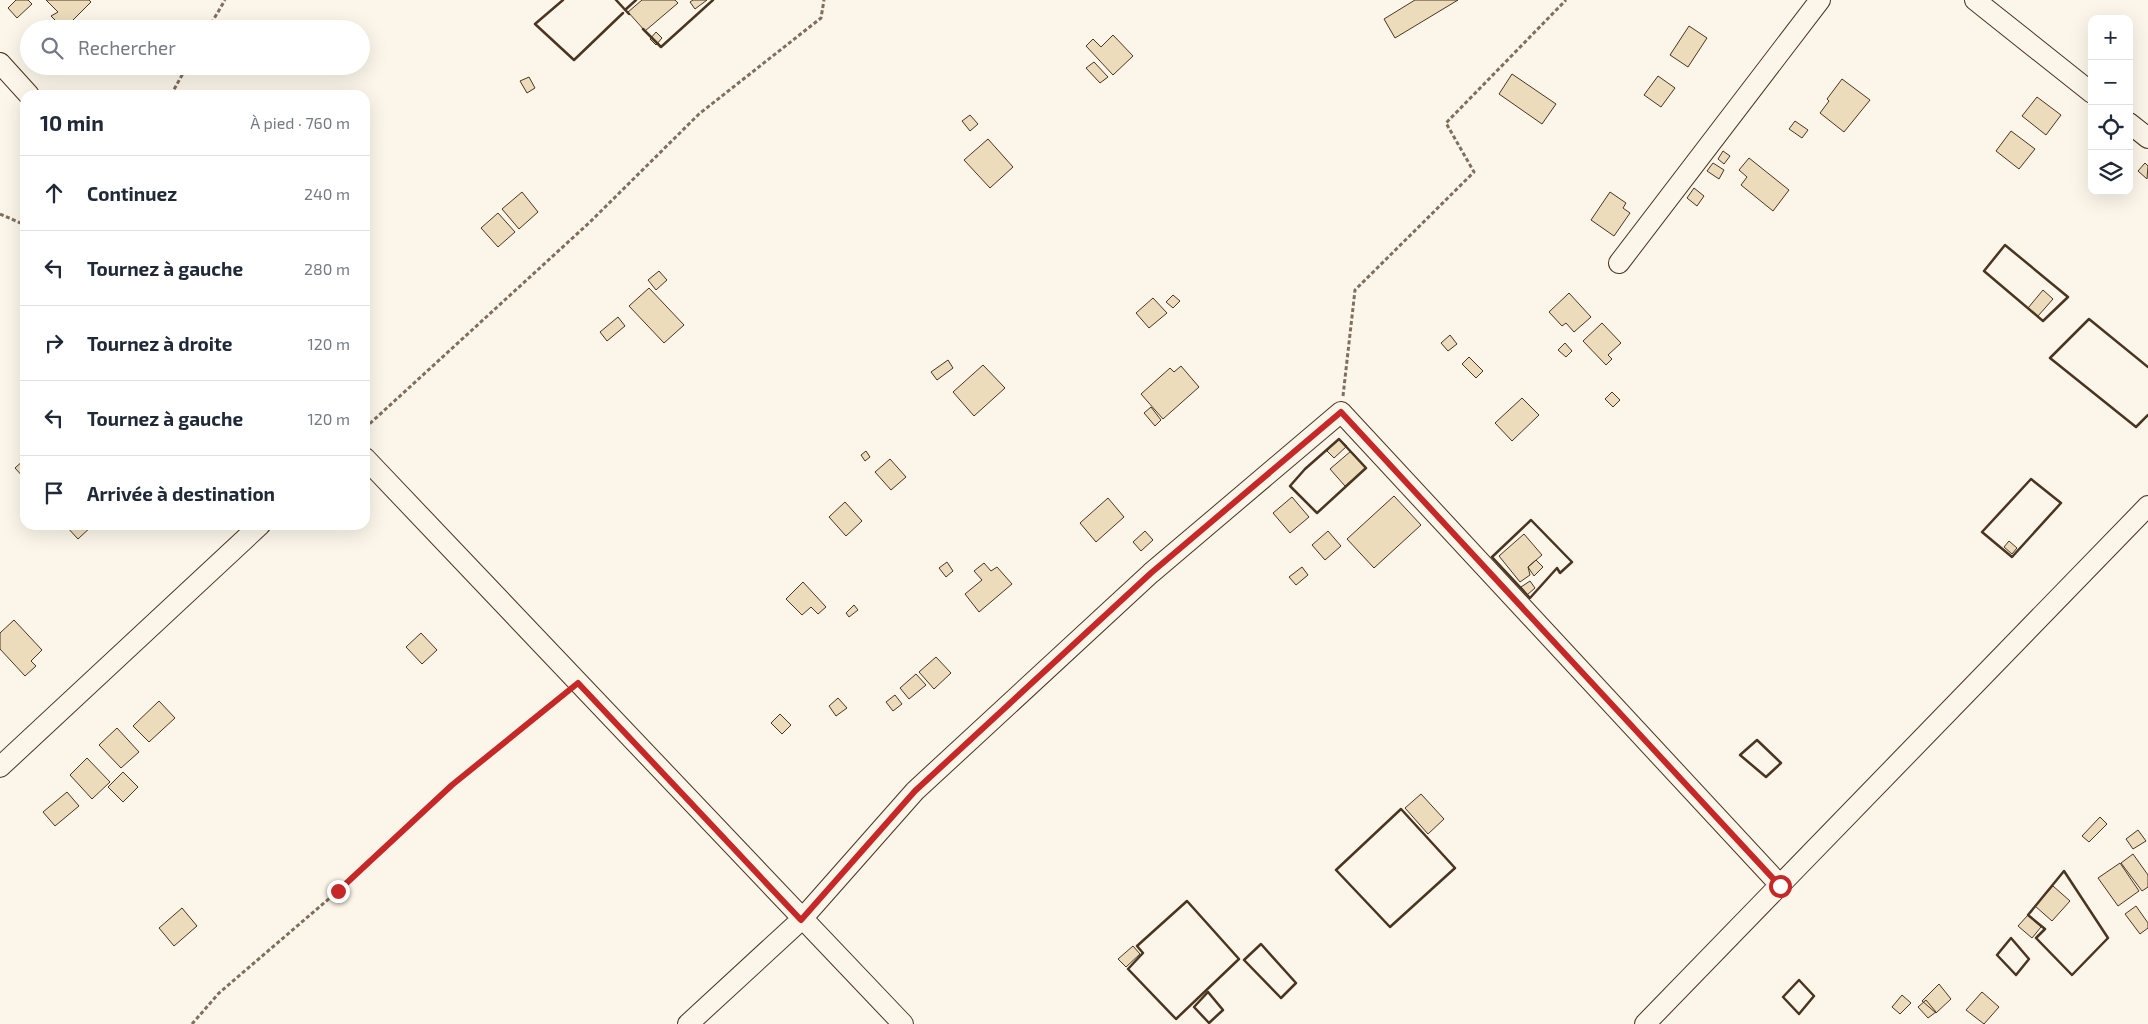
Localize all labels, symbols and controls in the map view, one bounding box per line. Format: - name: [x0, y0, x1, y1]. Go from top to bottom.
- map controls: [2088, 15, 2133, 195]
- button: +: [2088, 15, 2133, 60]
- search box: [20, 20, 370, 75]
- icon: search: [38, 34, 66, 62]
- text: Rechercher: [78, 36, 176, 59]
- button: −: [2088, 60, 2133, 105]
- button: locate: [2088, 105, 2133, 150]
- text: 10 min: [40, 110, 104, 135]
- text: À pied · 760 m: [250, 113, 350, 132]
- button: layers: [2088, 150, 2133, 195]
- icon: ahead: [40, 179, 68, 207]
- text: Continuez: [87, 182, 177, 205]
- text: 240 m: [304, 184, 350, 203]
- icon: left: [40, 254, 68, 282]
- text: Tournez à gauche: [87, 257, 243, 280]
- text: 280 m: [304, 259, 350, 278]
- icon: right: [40, 329, 68, 357]
- text: Tournez à droite: [87, 332, 233, 355]
- text: 120 m: [307, 334, 350, 353]
- icon: left: [40, 404, 68, 432]
- text: Tournez à gauche: [87, 407, 243, 430]
- text: 120 m: [307, 409, 350, 428]
- icon: arrive: [40, 479, 68, 507]
- text: Arrivée à destination: [87, 482, 275, 505]
- route start: [1769, 875, 1792, 898]
- route end: [327, 880, 350, 903]

